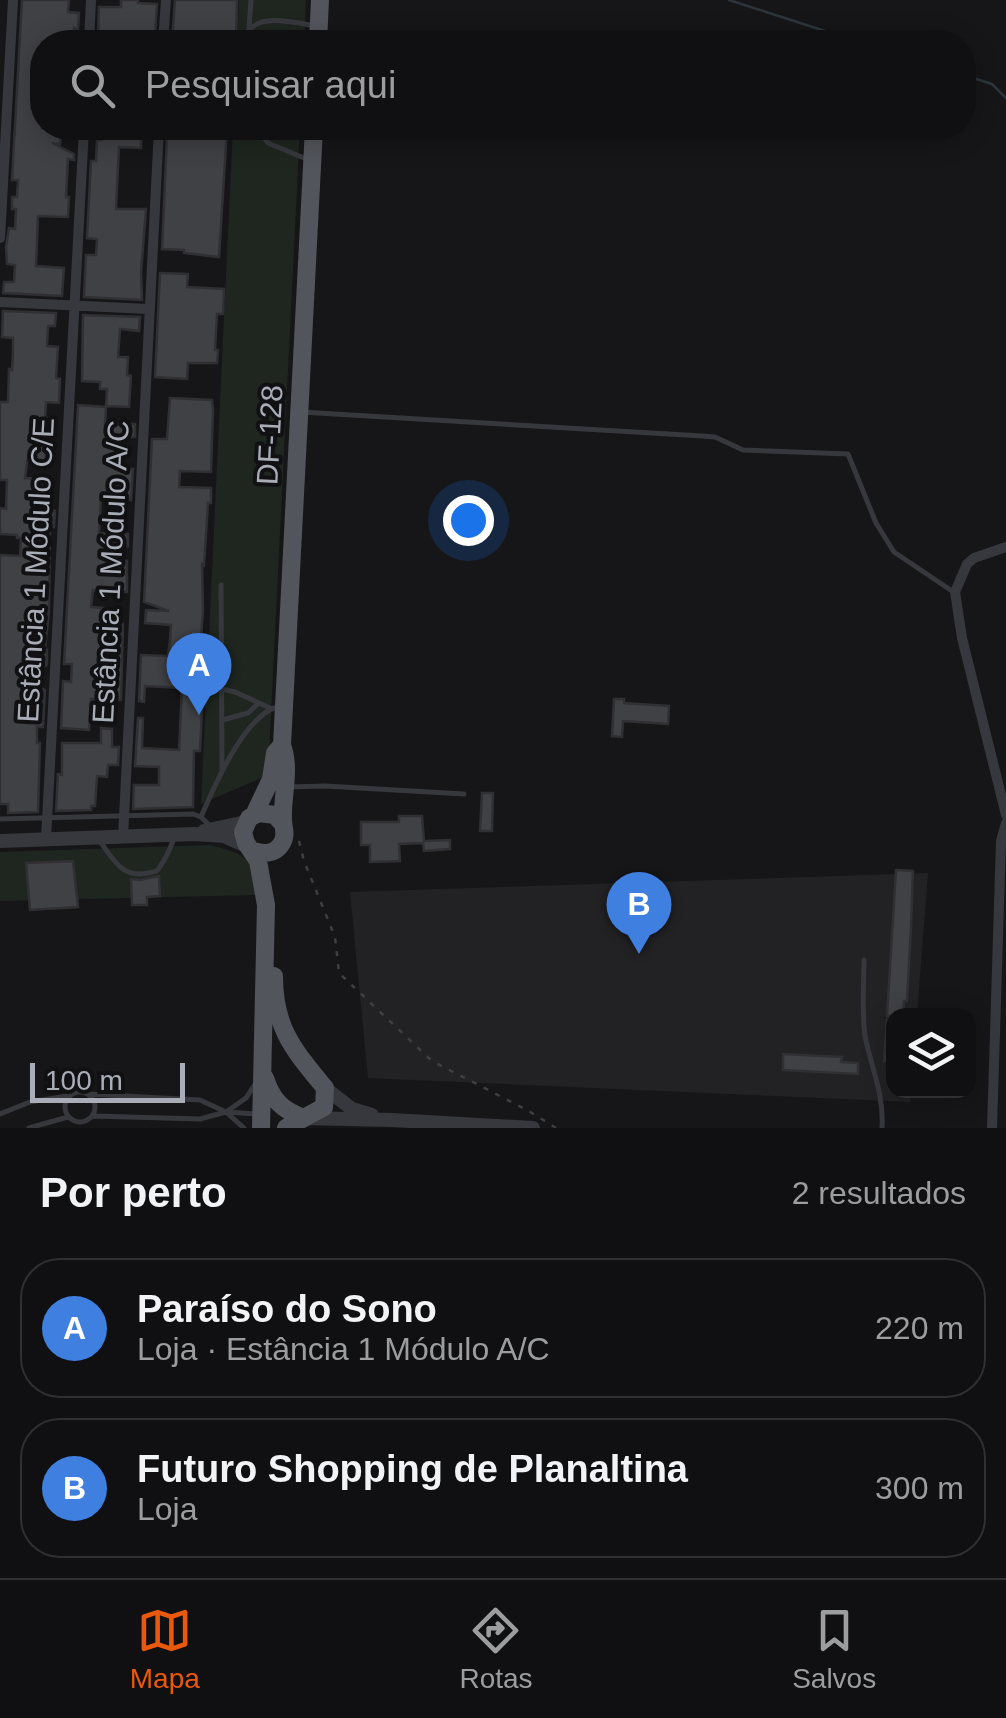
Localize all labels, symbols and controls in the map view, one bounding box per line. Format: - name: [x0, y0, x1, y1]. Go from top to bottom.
- search box: [30, 30, 976, 140]
- icon: search: [65, 58, 120, 113]
- text: Pesquisar aqui: [145, 64, 396, 106]
- street label: DF-128: [250, 384, 289, 486]
- street label: Estância 1 Módulo C/E: [11, 417, 60, 723]
- street label: Estância 1 Módulo A/C: [86, 420, 135, 724]
- your location: [443, 495, 494, 546]
- pin: A: [166, 632, 232, 715]
- pin: B: [606, 872, 672, 954]
- map controls: [886, 1008, 976, 1098]
- button: layers: [886, 1008, 976, 1098]
- scale bar: [30, 1058, 185, 1102]
- text: 100 m: [45, 1065, 123, 1096]
- text: Por perto: [40, 1169, 227, 1216]
- text: 2 resultados: [792, 1175, 966, 1211]
- text: Paraíso do Sono: [137, 1288, 437, 1330]
- text: A: [63, 1310, 86, 1346]
- text: 220 m: [875, 1310, 964, 1346]
- text: Loja · Estância 1 Módulo A/C: [137, 1331, 550, 1367]
- text: Futuro Shopping de Planaltina: [137, 1448, 688, 1490]
- text: B: [63, 1470, 86, 1506]
- text: 300 m: [875, 1470, 964, 1506]
- text: Loja: [137, 1491, 198, 1527]
- tab: Mapa: [130, 1603, 200, 1695]
- tab: Rotas: [459, 1603, 533, 1695]
- tab: Salvos: [792, 1603, 876, 1695]

